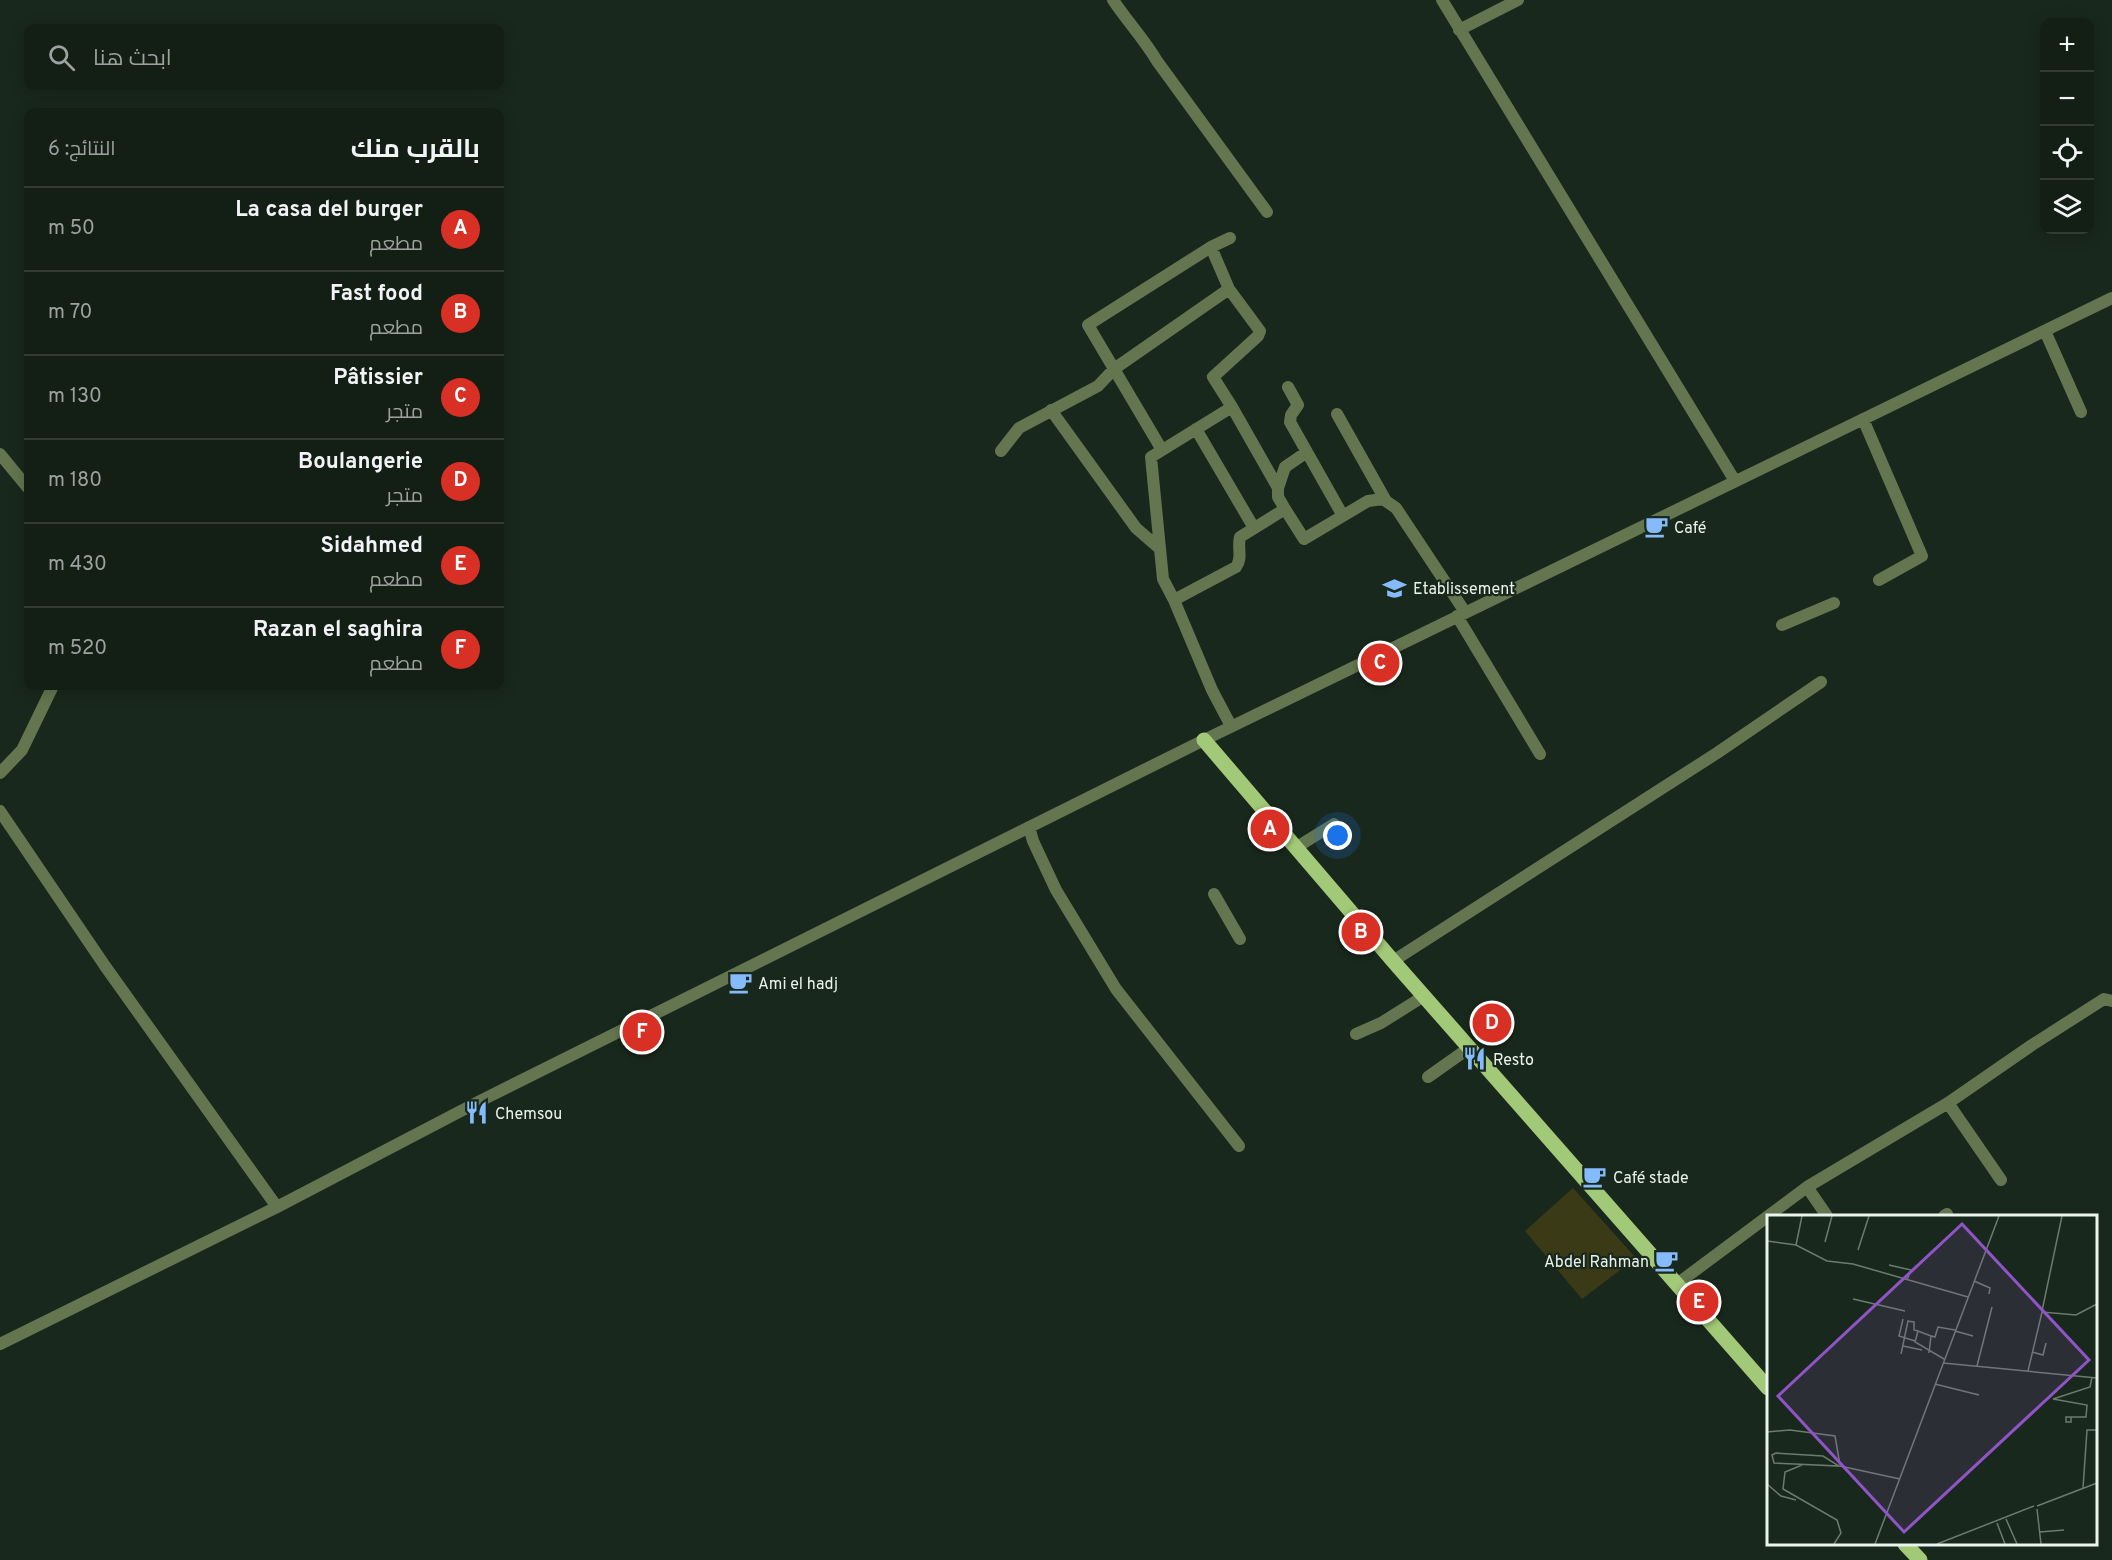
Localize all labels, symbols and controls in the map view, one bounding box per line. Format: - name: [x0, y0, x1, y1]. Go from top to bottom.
- map controls: [2040, 18, 2094, 234]
- button: +: [2040, 18, 2094, 72]
- search box: [24, 24, 504, 90]
- icon: search: [45, 41, 78, 74]
- text: ابحث هنا: [93, 46, 172, 73]
- button: −: [2040, 72, 2094, 126]
- button: locate: [2040, 126, 2094, 180]
- text: بالقرب منك: [351, 134, 480, 167]
- text: النتائج: 6: [48, 137, 116, 163]
- button: layers: [2040, 180, 2094, 234]
- text: La casa del burger: [235, 197, 423, 224]
- text: 50 m: [48, 216, 95, 242]
- text: A: [453, 216, 468, 242]
- text: مطعم: [369, 232, 423, 258]
- text: Fast food: [330, 281, 423, 308]
- text: 70 m: [48, 300, 92, 326]
- text: B: [454, 300, 467, 326]
- text: مطعم: [369, 316, 423, 342]
- text: Pâtissier: [333, 365, 423, 392]
- text: 130 m: [48, 384, 102, 410]
- text: C: [454, 384, 467, 410]
- text: متجر: [386, 400, 423, 426]
- text: Boulangerie: [298, 449, 423, 476]
- text: 180 m: [48, 468, 102, 494]
- text: D: [453, 468, 468, 494]
- text: متجر: [386, 484, 423, 510]
- cafe icon: Café: [1643, 514, 1669, 540]
- place label: Café: [1674, 519, 1706, 539]
- text: Sidahmed: [320, 533, 423, 560]
- text: 430 m: [48, 552, 107, 578]
- text: E: [454, 552, 467, 578]
- text: مطعم: [369, 568, 423, 594]
- school or university icon: Etablissement: [1382, 575, 1408, 601]
- place label: Etablissement: [1413, 580, 1515, 600]
- text: Razan el saghira: [253, 617, 423, 644]
- text: 520 m: [48, 636, 107, 662]
- text: F: [455, 636, 466, 662]
- pin: C: [1360, 640, 1400, 686]
- text: مطعم: [369, 652, 423, 678]
- pin: A: [1250, 806, 1290, 852]
- your location: [1323, 821, 1352, 850]
- pin: B: [1342, 910, 1380, 954]
- cafe icon: Ami el hadj: [727, 970, 753, 996]
- place label: Ami el hadj: [758, 975, 838, 995]
- pin: D: [1472, 1000, 1512, 1046]
- pin: F: [622, 1010, 662, 1054]
- restaurant icon: Resto: [1462, 1046, 1488, 1072]
- place label: Resto: [1493, 1051, 1534, 1071]
- restaurant icon: Chemsou: [464, 1100, 490, 1126]
- place label: Chemsou: [495, 1105, 562, 1125]
- cafe icon: Café stade: [1582, 1164, 1608, 1190]
- place label: Café stade: [1613, 1169, 1689, 1189]
- inset map: [1767, 1215, 2097, 1545]
- cafe icon: Abdel Rahman: [1654, 1248, 1680, 1274]
- place label: Abdel Rahman: [1544, 1253, 1649, 1273]
- pin: E: [1680, 1280, 1718, 1324]

